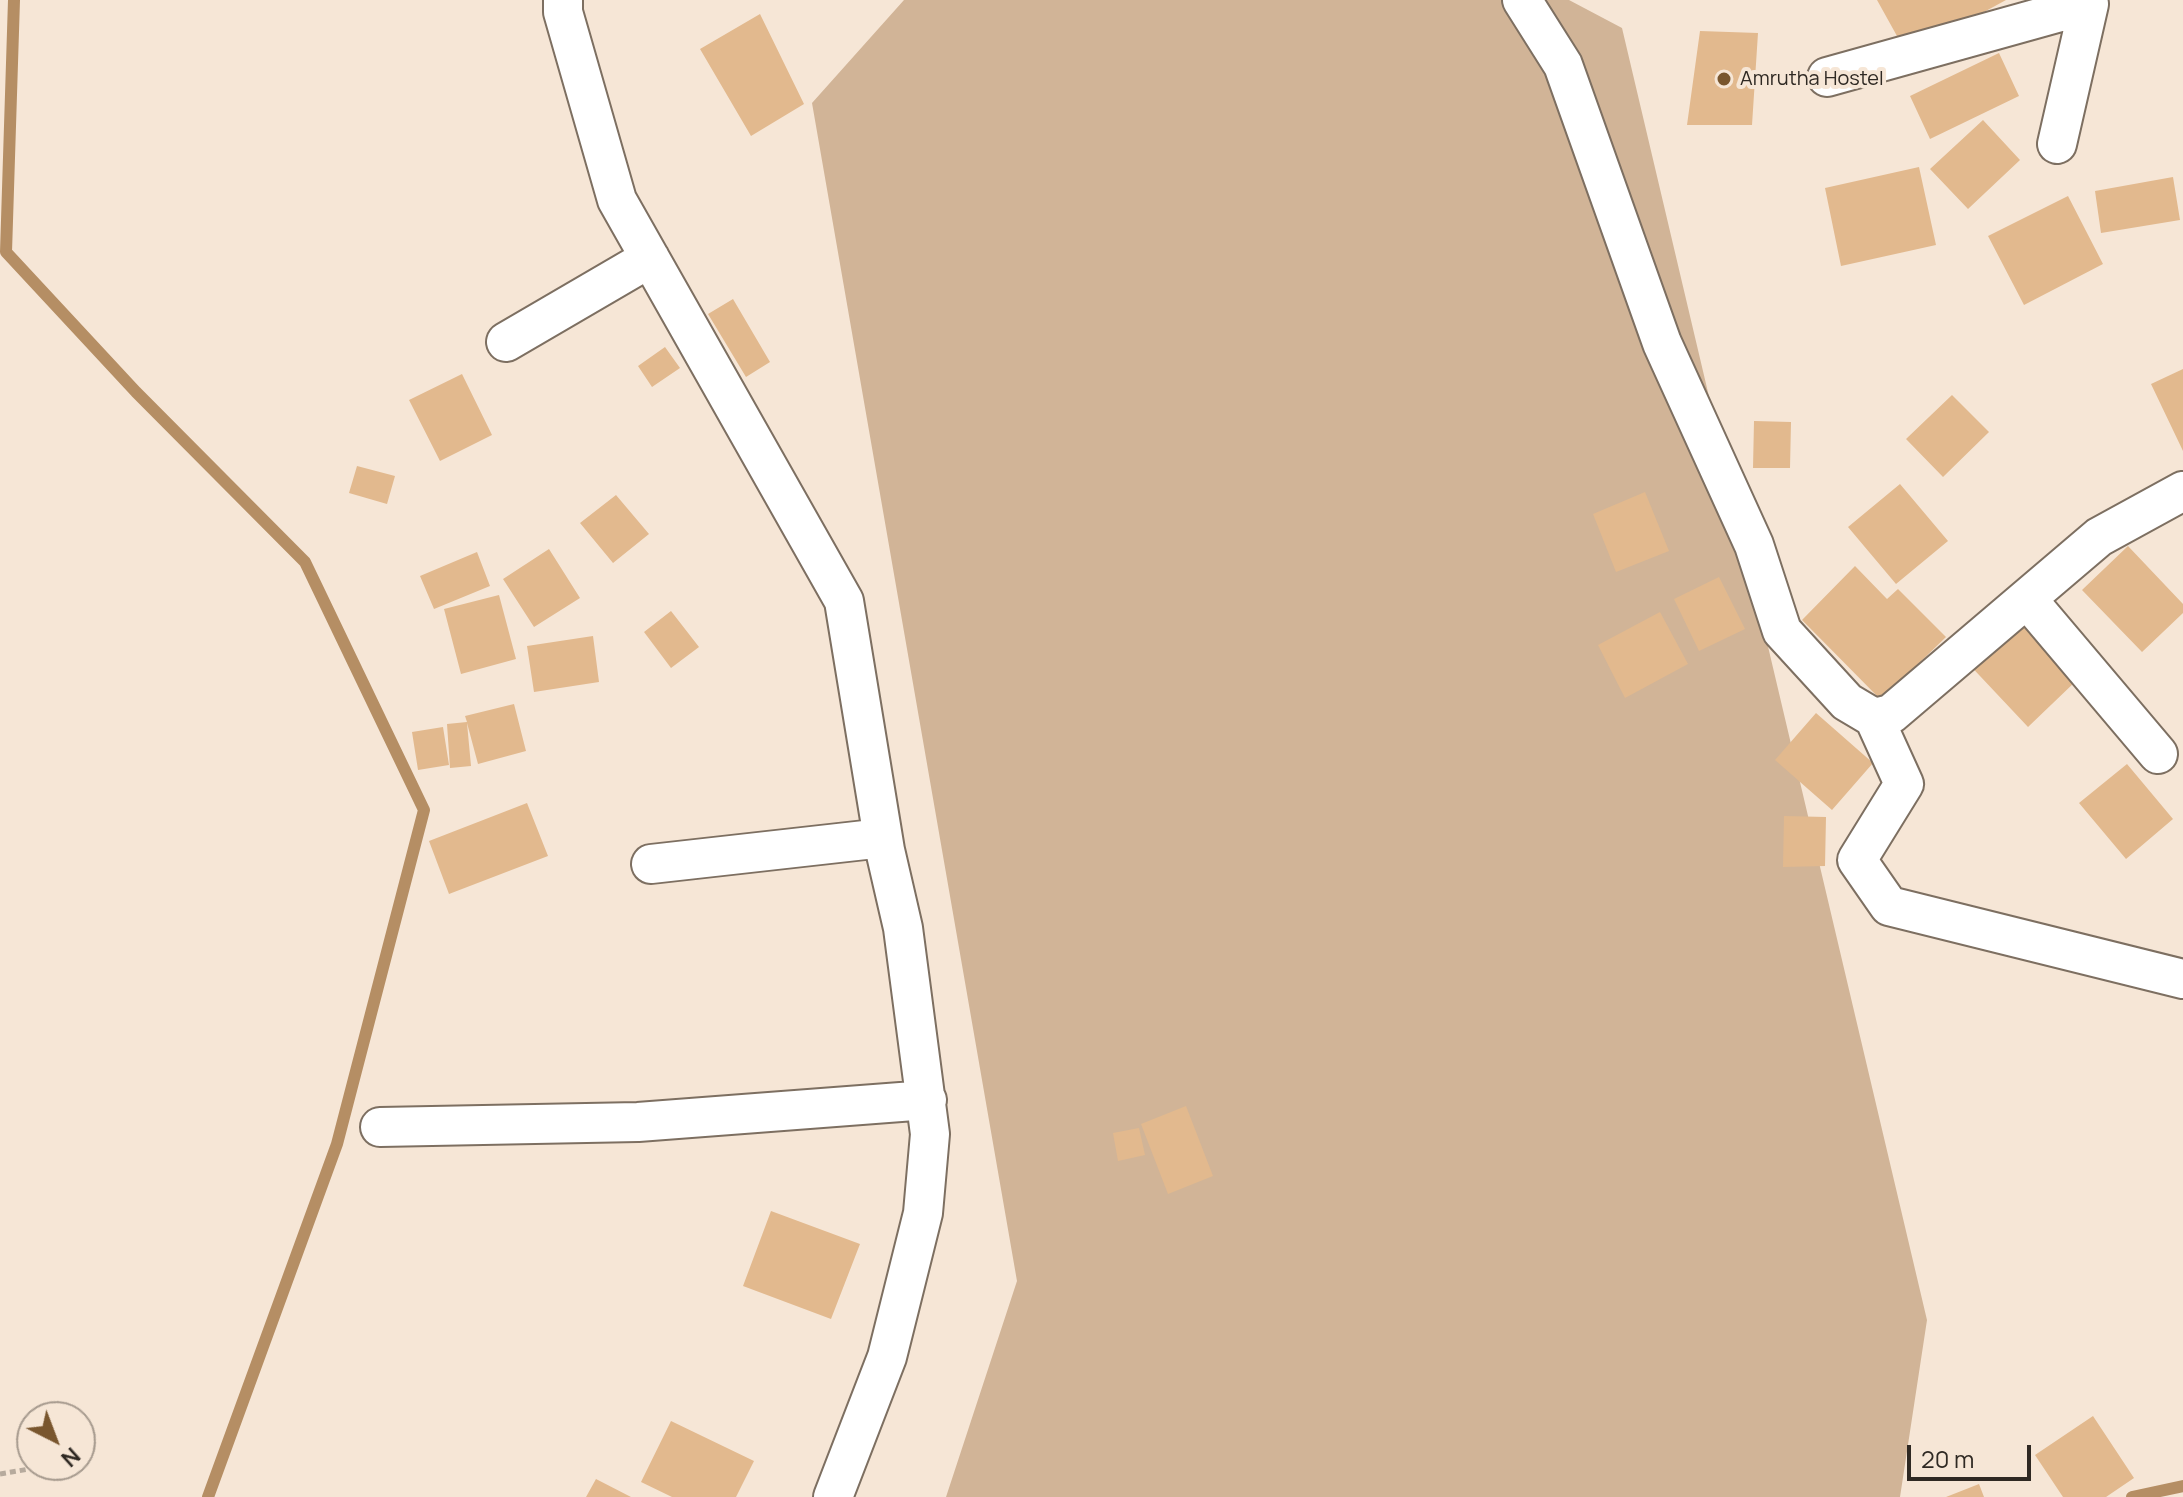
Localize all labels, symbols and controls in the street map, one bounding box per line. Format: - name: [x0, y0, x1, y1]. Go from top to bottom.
- place label: Amrutha Hostel: [1740, 67, 1884, 91]
- marker: Amrutha Hostel: [1715, 70, 1733, 88]
- north arrow: [16, 1401, 96, 1481]
- scale bar: [1911, 1429, 2035, 1479]
- text: N: [55, 1441, 87, 1474]
- text: 20 m: [1921, 1442, 1974, 1475]

